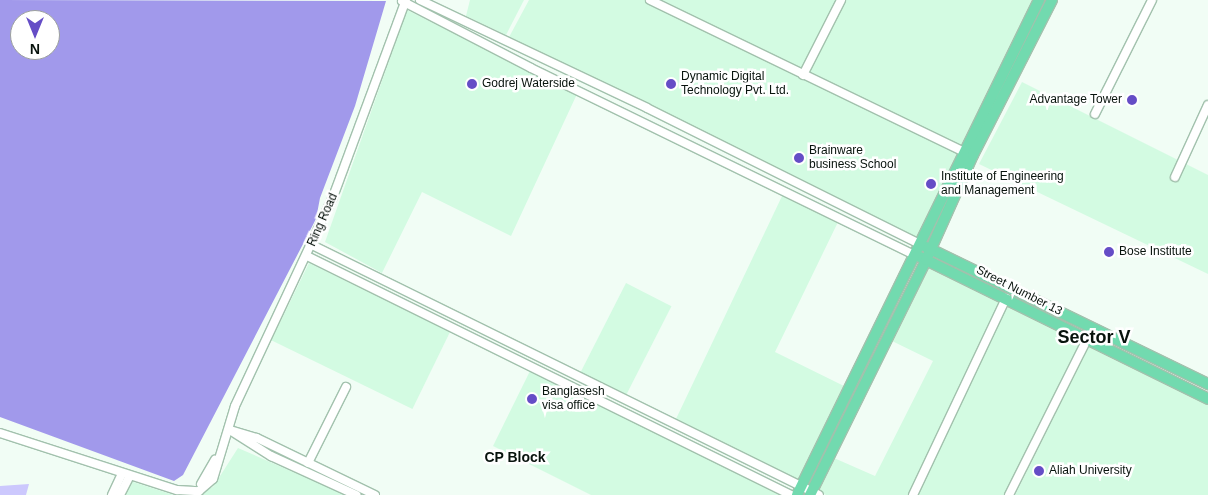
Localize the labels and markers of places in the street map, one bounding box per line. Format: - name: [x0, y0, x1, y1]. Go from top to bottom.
- place label: Dynamic Digital Technology Pvt. Ltd.: [681, 70, 789, 98]
- place label: Godrej Waterside: [482, 77, 575, 91]
- marker: Godrej Waterside: [466, 78, 478, 90]
- marker: Dynamic Digital Technology Pvt. Ltd.: [665, 78, 677, 90]
- place label: Advantage Tower: [1029, 93, 1122, 107]
- marker: Advantage Tower: [1126, 94, 1138, 106]
- place label: Brainware business School: [809, 144, 896, 172]
- marker: Brainware business School: [793, 152, 805, 164]
- place label: Institute of Engineering and Management: [941, 170, 1064, 198]
- marker: Institute of Engineering and Management: [925, 178, 937, 190]
- place label: Bose Institute: [1119, 245, 1192, 259]
- marker: Bose Institute: [1103, 246, 1115, 258]
- place label: Banglasesh visa office: [542, 385, 605, 413]
- marker: Banglasesh visa office: [526, 393, 538, 405]
- place label: Aliah University: [1049, 464, 1132, 478]
- marker: Aliah University: [1033, 465, 1045, 477]

